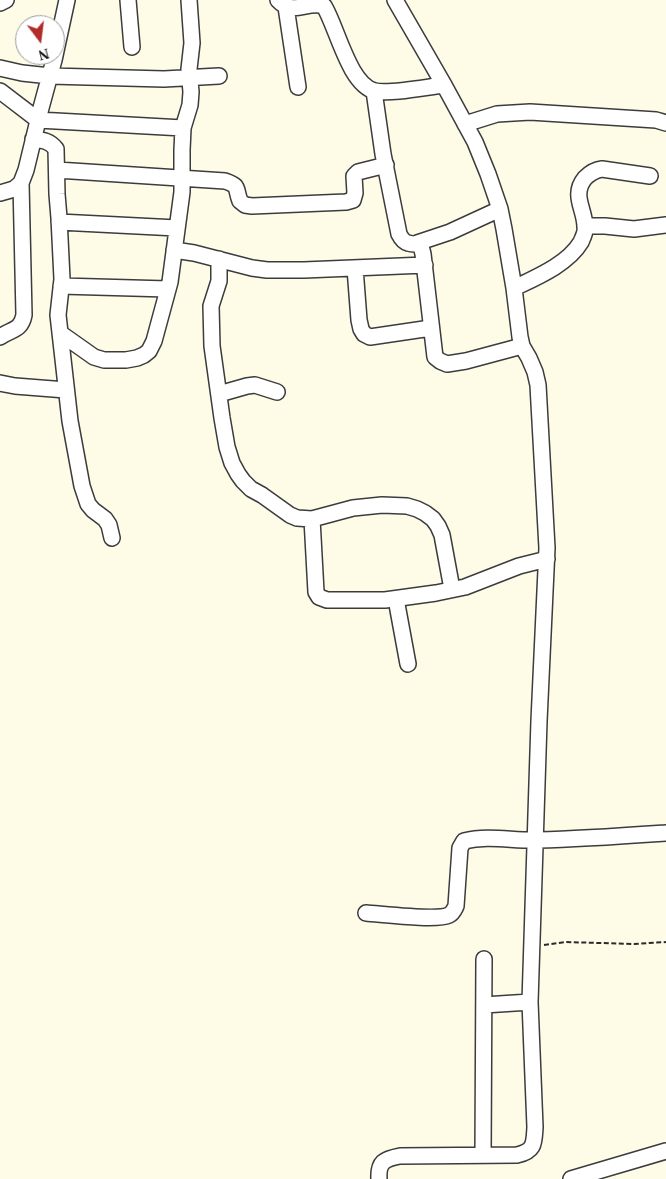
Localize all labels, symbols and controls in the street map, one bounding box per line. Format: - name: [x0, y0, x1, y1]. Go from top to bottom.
- north arrow: [15, 15, 65, 65]
- text: N: [37, 45, 51, 63]

